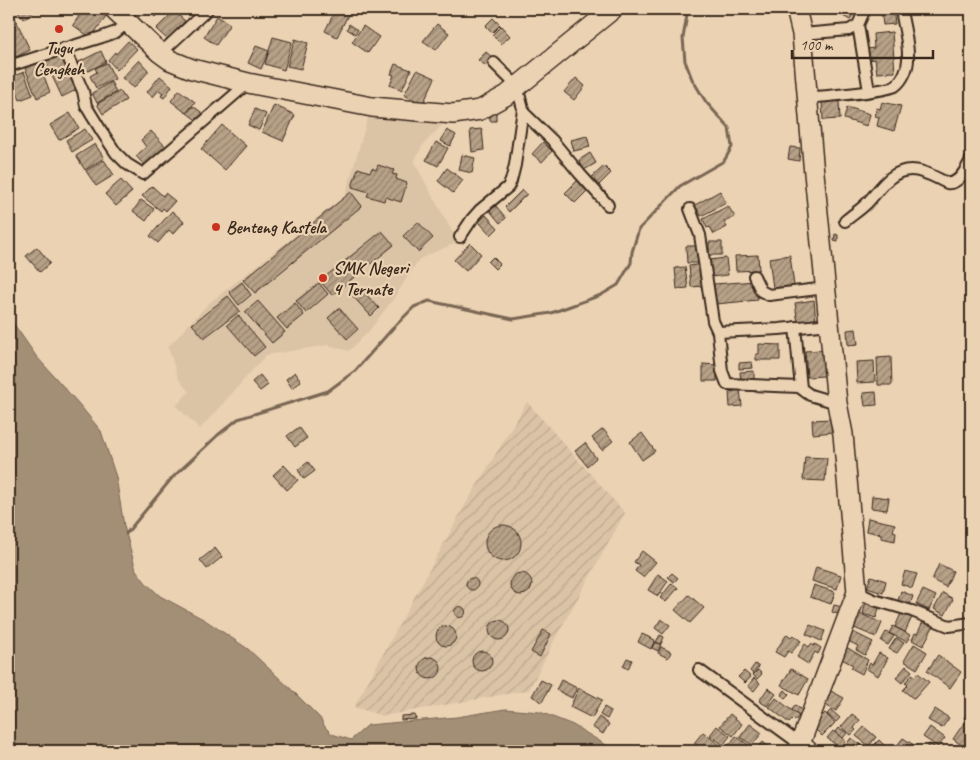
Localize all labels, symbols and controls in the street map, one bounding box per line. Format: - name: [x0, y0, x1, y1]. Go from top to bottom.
- marker: Tugu Cengkeh: [53, 23, 65, 35]
- scale bar: [792, 28, 934, 60]
- text: 100 m: [800, 36, 834, 55]
- place label: Tugu Cengkeh: [34, 37, 86, 80]
- place label: Benteng Kastela: [226, 216, 327, 238]
- marker: Benteng Kastela: [210, 221, 222, 233]
- place label: SMK Negeri 4 Ternate: [333, 257, 411, 300]
- marker: SMK Negeri 4 Ternate: [317, 272, 329, 284]

